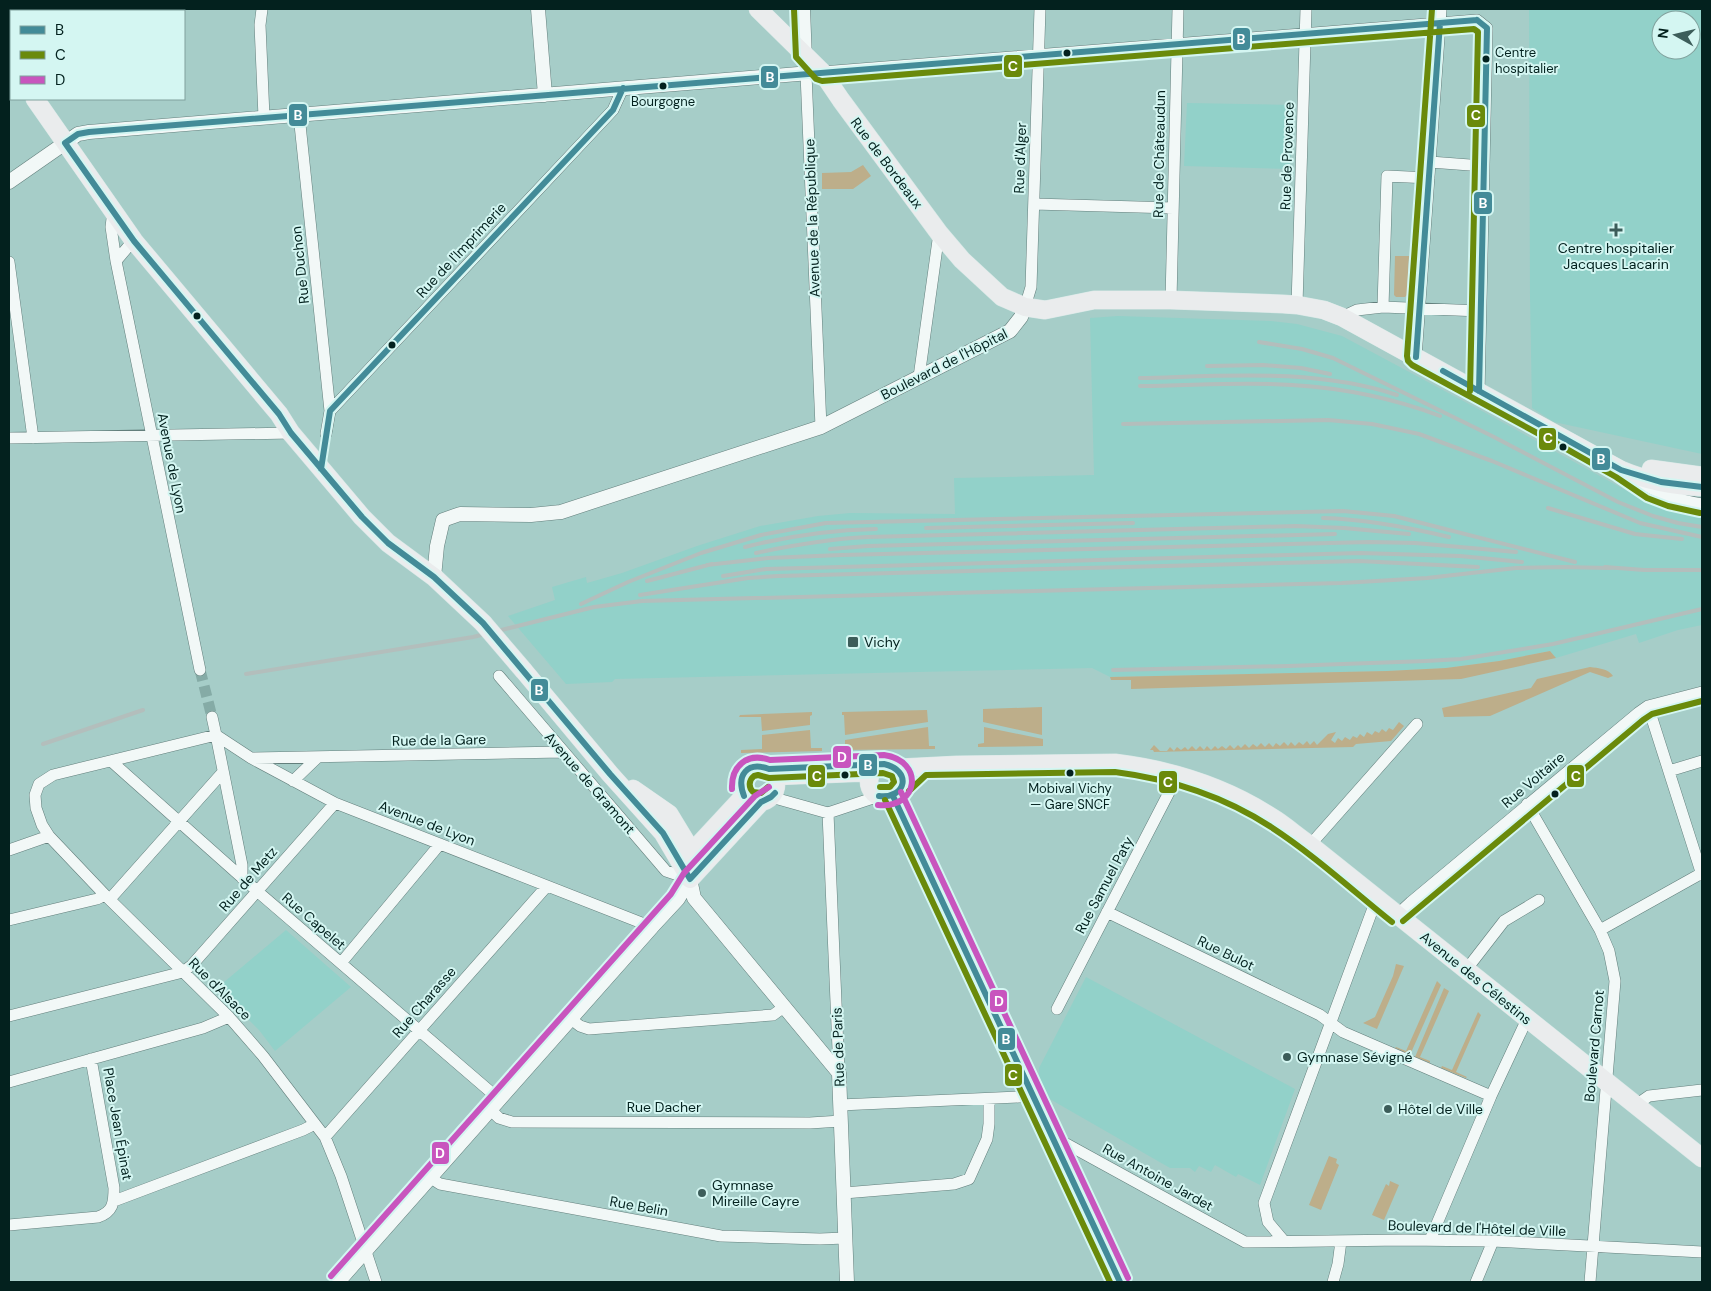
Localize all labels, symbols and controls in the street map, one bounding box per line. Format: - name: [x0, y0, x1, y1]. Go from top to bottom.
- legend: [10, 10, 185, 100]
- north arrow: [1651, 10, 1701, 60]
- text: B: [55, 20, 64, 40]
- line badge: B: [1232, 27, 1251, 51]
- text: N: [1654, 27, 1673, 40]
- text: B: [1237, 30, 1246, 48]
- place label: Centre hospitalier: [1495, 44, 1559, 77]
- text: C: [55, 45, 66, 65]
- unlabelled marker: [1062, 48, 1072, 58]
- line badge: C: [1003, 54, 1023, 78]
- marker: Centre hospitalier: [1481, 54, 1491, 64]
- text: C: [1008, 57, 1018, 75]
- line badge: B: [760, 65, 779, 89]
- text: B: [766, 68, 775, 86]
- text: D: [55, 70, 65, 90]
- marker: Bourgogne: [658, 81, 668, 91]
- street label: Rue de Châteaudun: [1149, 90, 1169, 218]
- place label: Bourgogne: [631, 93, 695, 110]
- street label: Rue de Provence: [1276, 101, 1298, 210]
- line badge: B: [288, 103, 308, 127]
- line badge: C: [1466, 104, 1486, 128]
- text: B: [294, 106, 303, 124]
- text: C: [1471, 106, 1481, 124]
- street label: Rue de Bordeaux: [847, 114, 927, 212]
- street label: Rue d'Alger: [1010, 122, 1030, 194]
- street label: Avenue de la République: [800, 138, 824, 298]
- line badge: B: [1473, 191, 1493, 215]
- text: B: [1479, 194, 1488, 212]
- street label: Rue de l'Imprimerie: [412, 199, 510, 301]
- marker: Centre hospitalier Jacques Lacarin: [1609, 223, 1623, 237]
- street label: Rue Duchon: [287, 225, 313, 305]
- place label: Centre hospitalier Jacques Lacarin: [1558, 239, 1674, 273]
- unlabelled marker: [192, 311, 202, 321]
- street label: Boulevard de l'Hôpital: [878, 324, 1010, 404]
- unlabelled marker: [387, 340, 397, 350]
- street label: Avenue de Lyon: [153, 411, 191, 515]
- line badge: C: [1538, 427, 1557, 451]
- text: C: [1543, 429, 1553, 447]
- unlabelled marker: [1558, 442, 1568, 452]
- line badge: B: [1591, 447, 1611, 471]
- text: B: [1597, 450, 1606, 468]
- place label: Vichy: [864, 633, 901, 651]
- marker: Vichy: [846, 635, 860, 649]
- line badge: B: [530, 678, 549, 702]
- text: B: [535, 681, 544, 699]
- street label: Avenue de Gramont: [541, 728, 639, 838]
- street label: Rue de la Gare: [392, 730, 486, 750]
- line badge: D: [832, 745, 852, 769]
- text: D: [837, 748, 847, 766]
- street label: Rue Voltaire: [1498, 748, 1568, 812]
- line badge: B: [858, 753, 878, 777]
- text: B: [864, 756, 873, 774]
- line badge: C: [807, 764, 826, 788]
- line badge: C: [1566, 764, 1585, 788]
- text: C: [812, 767, 822, 785]
- text: C: [1571, 767, 1581, 785]
- marker: Mobival Vichy — Gare SNCF: [1065, 768, 1075, 778]
- unlabelled marker: [840, 770, 850, 780]
- line badge: C: [1158, 770, 1178, 794]
- text: C: [1163, 773, 1173, 791]
- place label: Mobival Vichy — Gare SNCF: [1028, 780, 1112, 813]
- unlabelled marker: [1550, 789, 1560, 799]
- street label: Avenue de Lyon: [376, 796, 478, 850]
- street label: Rue Samuel Paty: [1071, 833, 1137, 937]
- street label: Rue de Metz: [215, 843, 281, 915]
- street label: Rue Capelet: [278, 888, 350, 954]
- street label: Avenue des Célestins: [1417, 927, 1535, 1029]
- street label: Rue Bulot: [1195, 932, 1257, 974]
- street label: Rue d'Alsace: [185, 954, 255, 1024]
- street label: Rue Charasse: [388, 963, 460, 1041]
- line badge: D: [989, 989, 1008, 1013]
- street label: Boulevard Carnot: [1580, 989, 1608, 1103]
- text: D: [994, 992, 1004, 1010]
- street label: Rue de Paris: [828, 1007, 848, 1087]
- line badge: B: [997, 1027, 1016, 1051]
- text: B: [1002, 1030, 1011, 1048]
- place label: Gymnase Sévigné: [1297, 1048, 1413, 1066]
- marker: Gymnase Sévigné: [1281, 1051, 1293, 1063]
- line badge: C: [1004, 1063, 1023, 1087]
- street label: Place Jean Épinat: [99, 1066, 137, 1182]
- text: C: [1008, 1066, 1018, 1084]
- street label: Rue Dacher: [627, 1098, 701, 1116]
- place label: Hôtel de Ville: [1398, 1100, 1483, 1118]
- marker: Hôtel de Ville: [1382, 1103, 1394, 1115]
- street label: Rue Antoine Jardet: [1100, 1139, 1216, 1215]
- line badge: D: [431, 1141, 450, 1165]
- text: D: [435, 1144, 445, 1162]
- place label: Gymnase Mireille Cayre: [712, 1176, 799, 1210]
- marker: Gymnase Mireille Cayre: [696, 1187, 708, 1199]
- street label: Rue Belin: [608, 1192, 670, 1220]
- street label: Boulevard de l'Hôtel de Ville: [1388, 1216, 1567, 1240]

